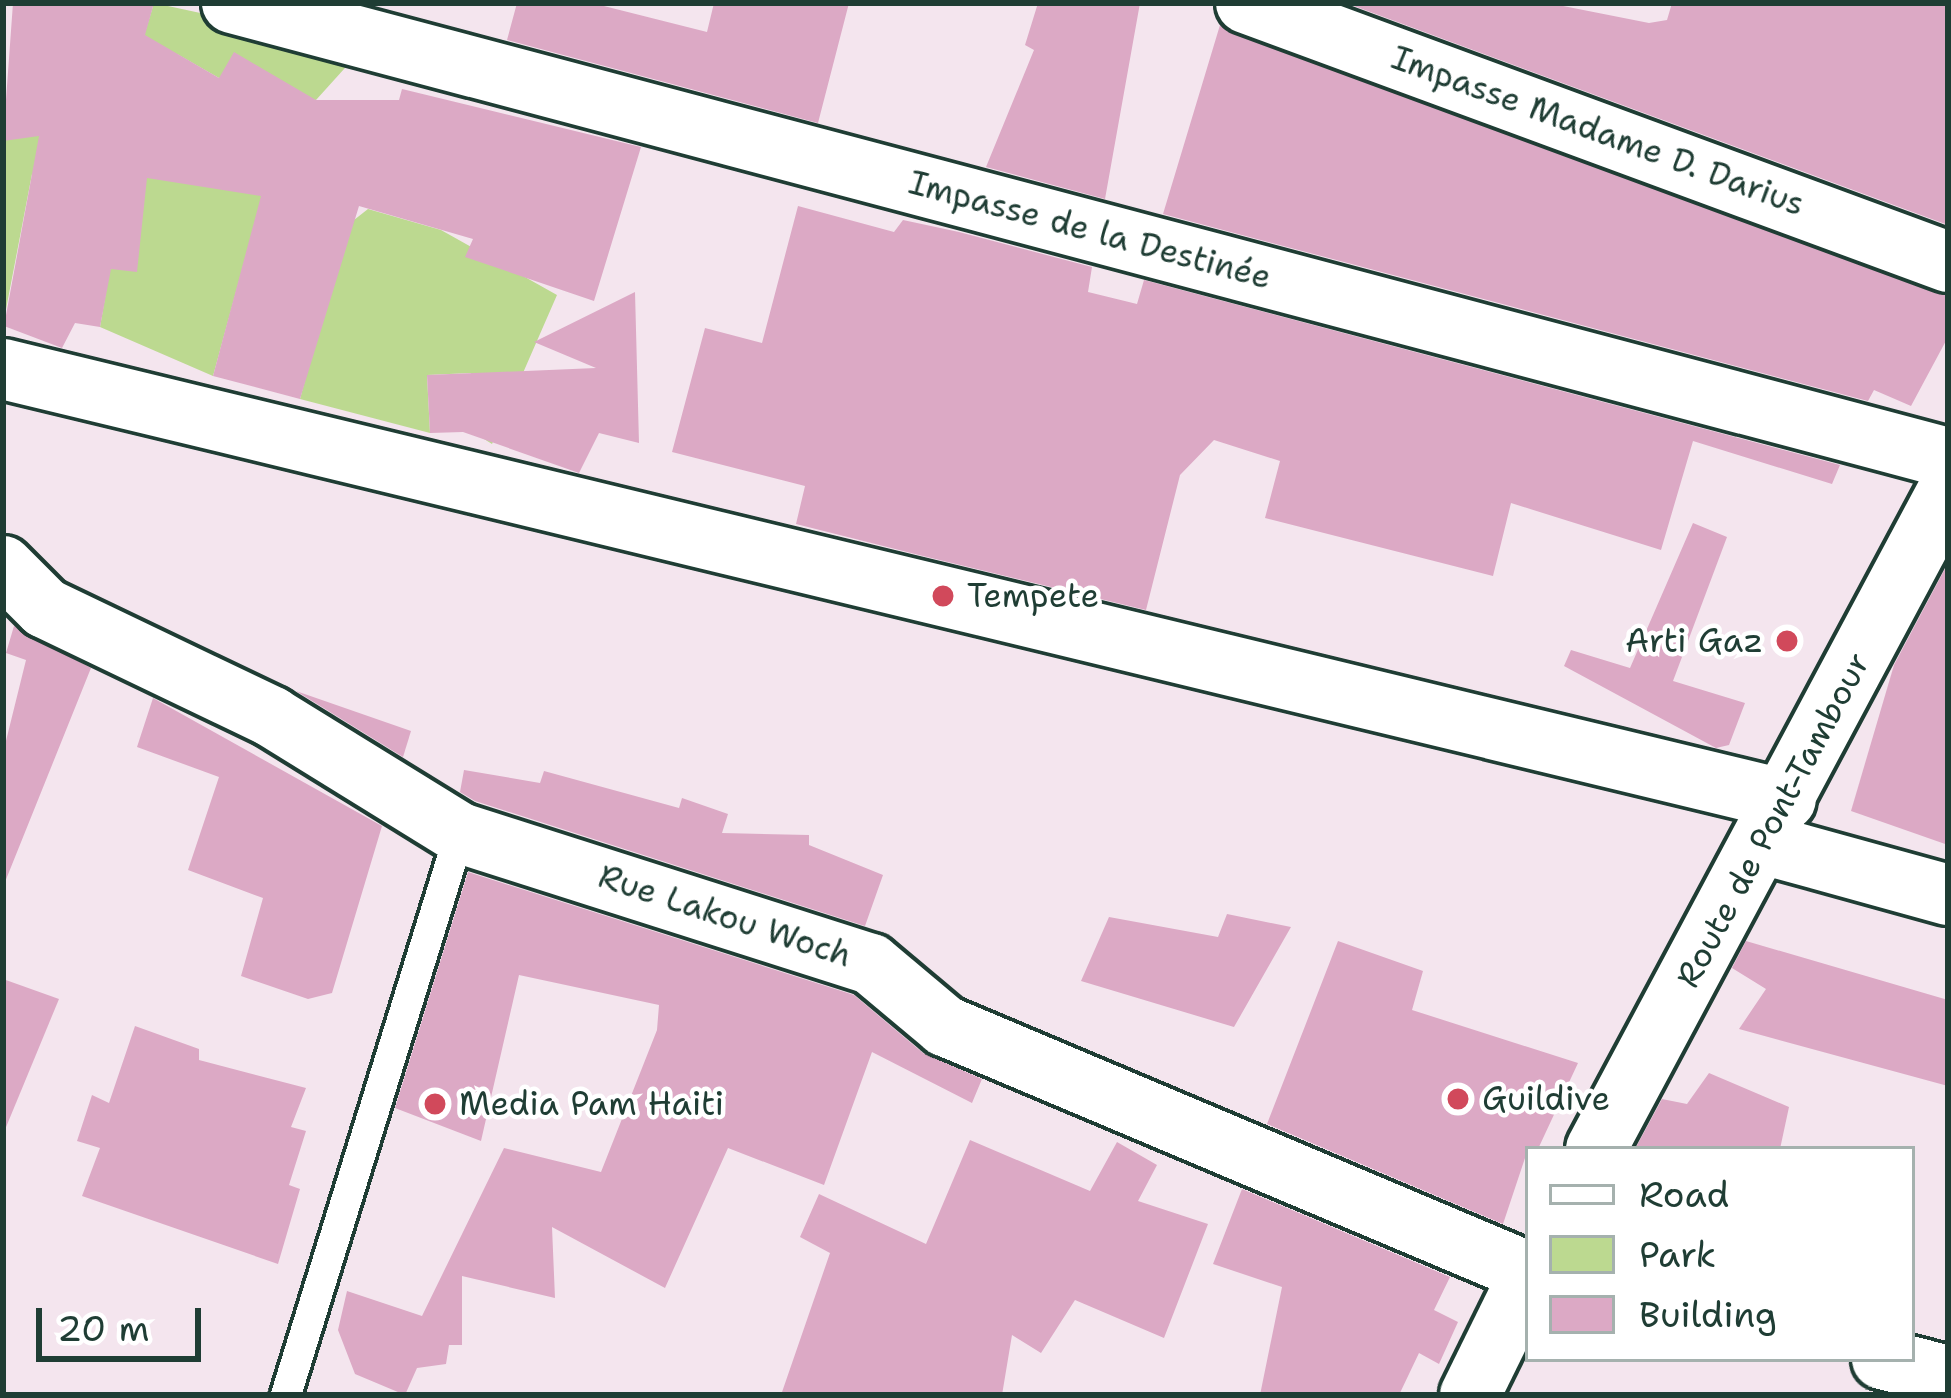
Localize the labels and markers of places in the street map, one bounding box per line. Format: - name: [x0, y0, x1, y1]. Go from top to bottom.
- place label: Tempete: [967, 576, 1099, 616]
- marker: Tempete: [930, 583, 956, 609]
- place label: Arti Gaz: [1625, 621, 1763, 661]
- marker: Arti Gaz: [1774, 628, 1800, 654]
- place label: Guildive: [1482, 1079, 1610, 1119]
- place label: Media Pam Haiti: [459, 1084, 724, 1124]
- marker: Guildive: [1445, 1086, 1471, 1112]
- marker: Media Pam Haiti: [422, 1091, 448, 1117]

